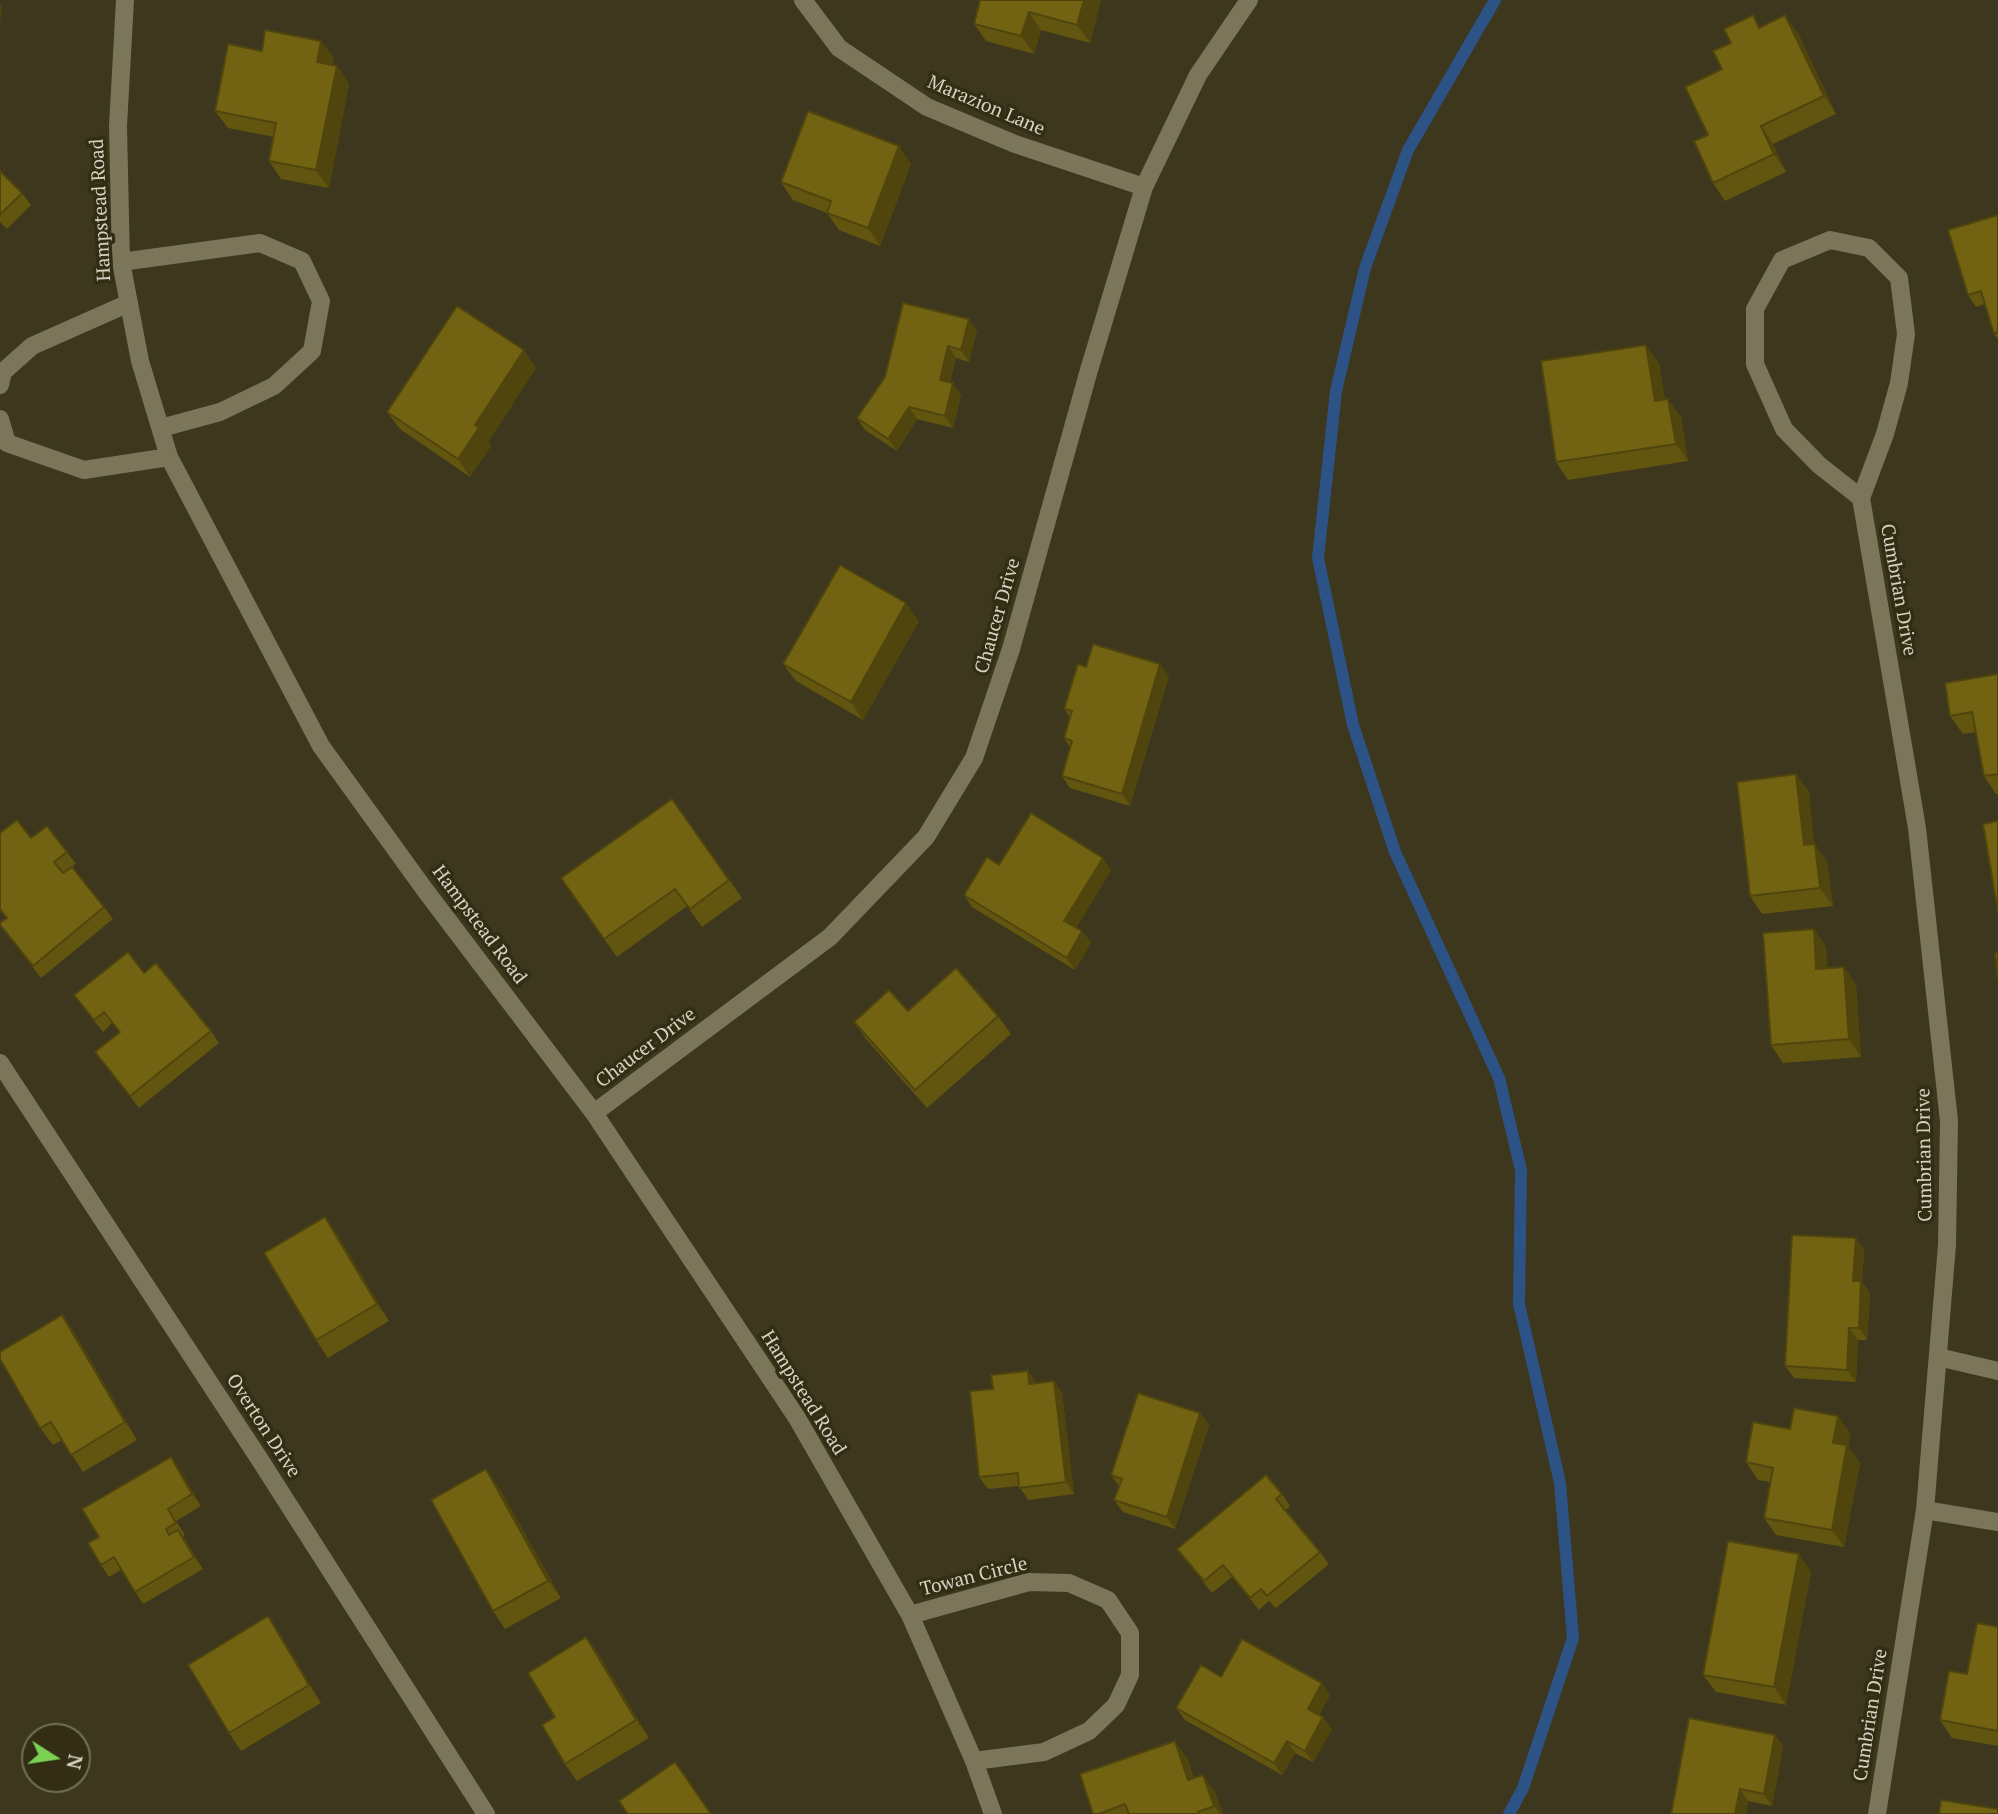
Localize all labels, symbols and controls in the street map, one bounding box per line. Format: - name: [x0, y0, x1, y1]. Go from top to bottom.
- street label: Marazion Lane: [924, 71, 1048, 141]
- street label: Hampstead Road: [86, 138, 116, 282]
- street label: Cumbrian Drive: [1875, 522, 1921, 658]
- street label: Chaucer Drive: [971, 556, 1025, 676]
- street label: Hampstead Road: [427, 861, 531, 989]
- street label: Chaucer Drive: [592, 1003, 700, 1093]
- street label: Cumbrian Drive: [1912, 1088, 1938, 1222]
- street label: Hampstead Road: [756, 1327, 850, 1459]
- street label: Overton Drive: [221, 1370, 305, 1482]
- street label: Towan Circle: [918, 1553, 1030, 1601]
- street label: Cumbrian Drive: [1849, 1647, 1893, 1783]
- north arrow: [21, 1723, 91, 1793]
- text: N: [61, 1752, 89, 1772]

